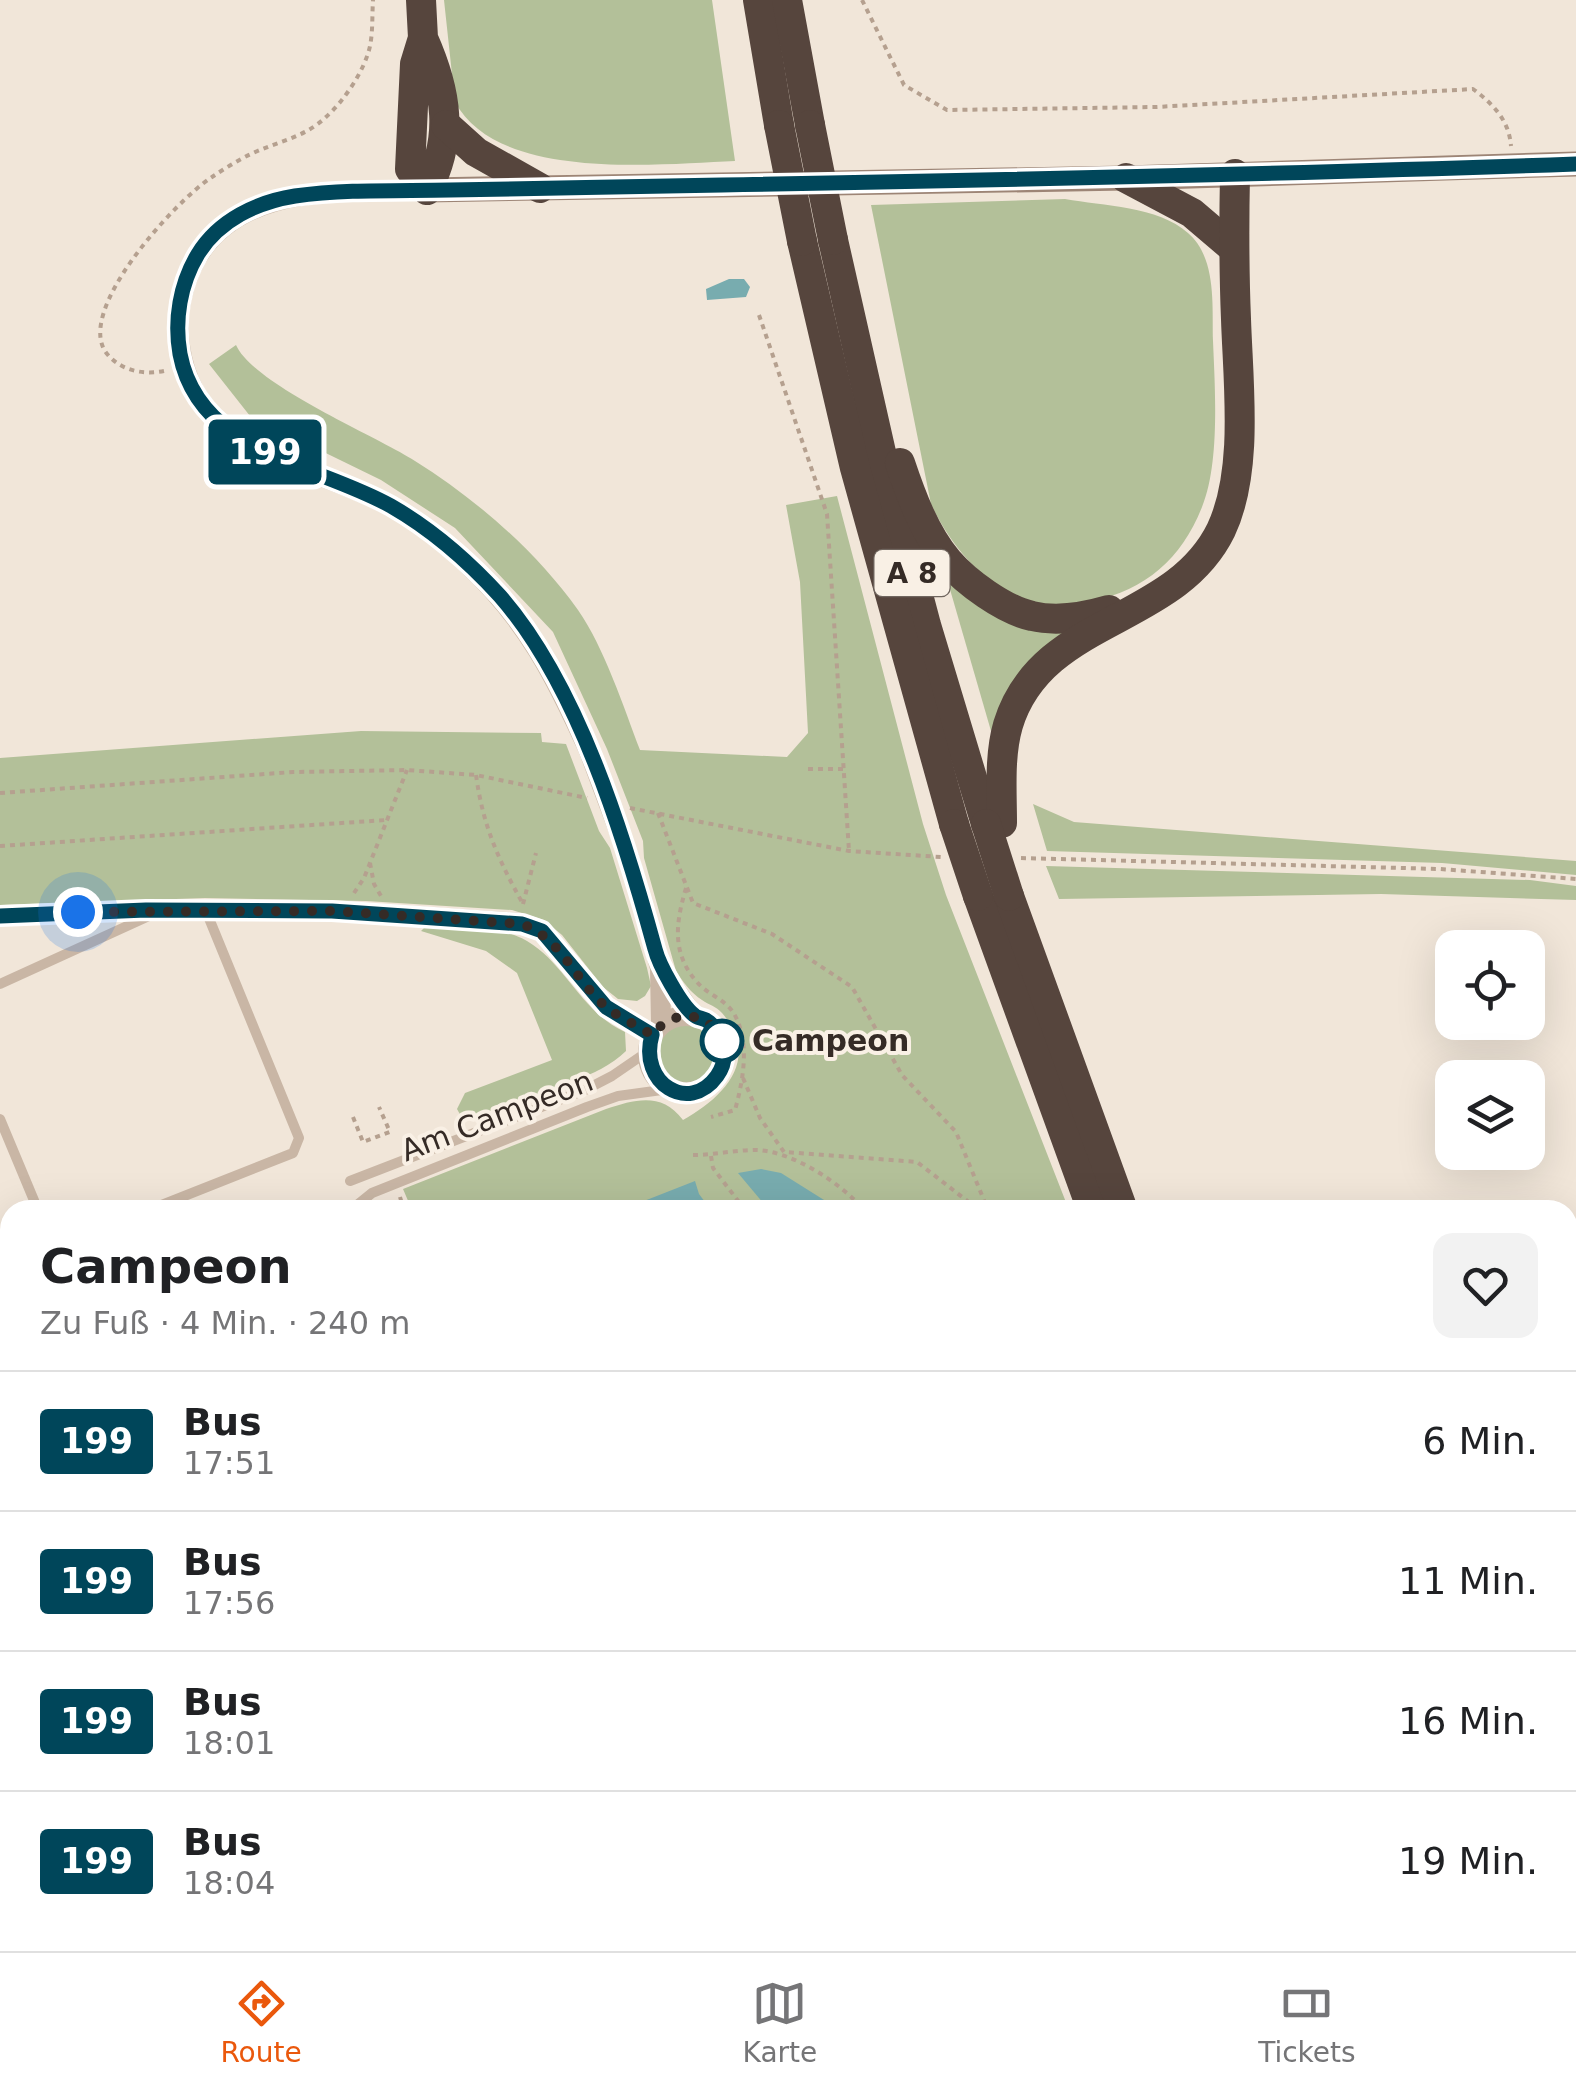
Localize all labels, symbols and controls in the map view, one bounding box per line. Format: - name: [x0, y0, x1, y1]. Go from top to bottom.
- line badge: 199: [208, 420, 322, 484]
- text: 199: [228, 432, 302, 472]
- road number: A 8: [874, 550, 950, 596]
- your location: [53, 887, 103, 937]
- map controls: [1435, 930, 1545, 1170]
- button: locate: [1435, 930, 1545, 1040]
- marker: Campeon: [701, 1020, 743, 1062]
- place label: Campeon: [752, 1023, 909, 1058]
- button: layers: [1435, 1060, 1545, 1170]
- street label: Am Campeon: [396, 1063, 598, 1168]
- button: heart: [1433, 1233, 1538, 1338]
- text: Campeon: [40, 1238, 292, 1294]
- text: Zu Fuß · 4 Min. · 240 m: [40, 1304, 410, 1342]
- text: Bus: [183, 1400, 262, 1444]
- text: 6 Min.: [1422, 1419, 1538, 1463]
- text: 199: [60, 1421, 133, 1461]
- text: 17:51: [183, 1444, 275, 1482]
- text: Bus: [183, 1540, 262, 1584]
- text: 11 Min.: [1398, 1559, 1538, 1603]
- text: 199: [60, 1561, 133, 1601]
- text: 17:56: [183, 1584, 275, 1622]
- text: Bus: [183, 1680, 262, 1724]
- text: 16 Min.: [1398, 1699, 1538, 1743]
- text: 199: [60, 1701, 133, 1741]
- text: 18:01: [183, 1724, 275, 1762]
- text: Bus: [183, 1820, 262, 1864]
- text: 19 Min.: [1398, 1839, 1538, 1883]
- text: 199: [60, 1841, 133, 1881]
- text: 18:04: [183, 1864, 275, 1902]
- tab: Route: [220, 1976, 302, 2069]
- tab: Karte: [743, 1976, 817, 2069]
- tab: Tickets: [1258, 1976, 1356, 2069]

